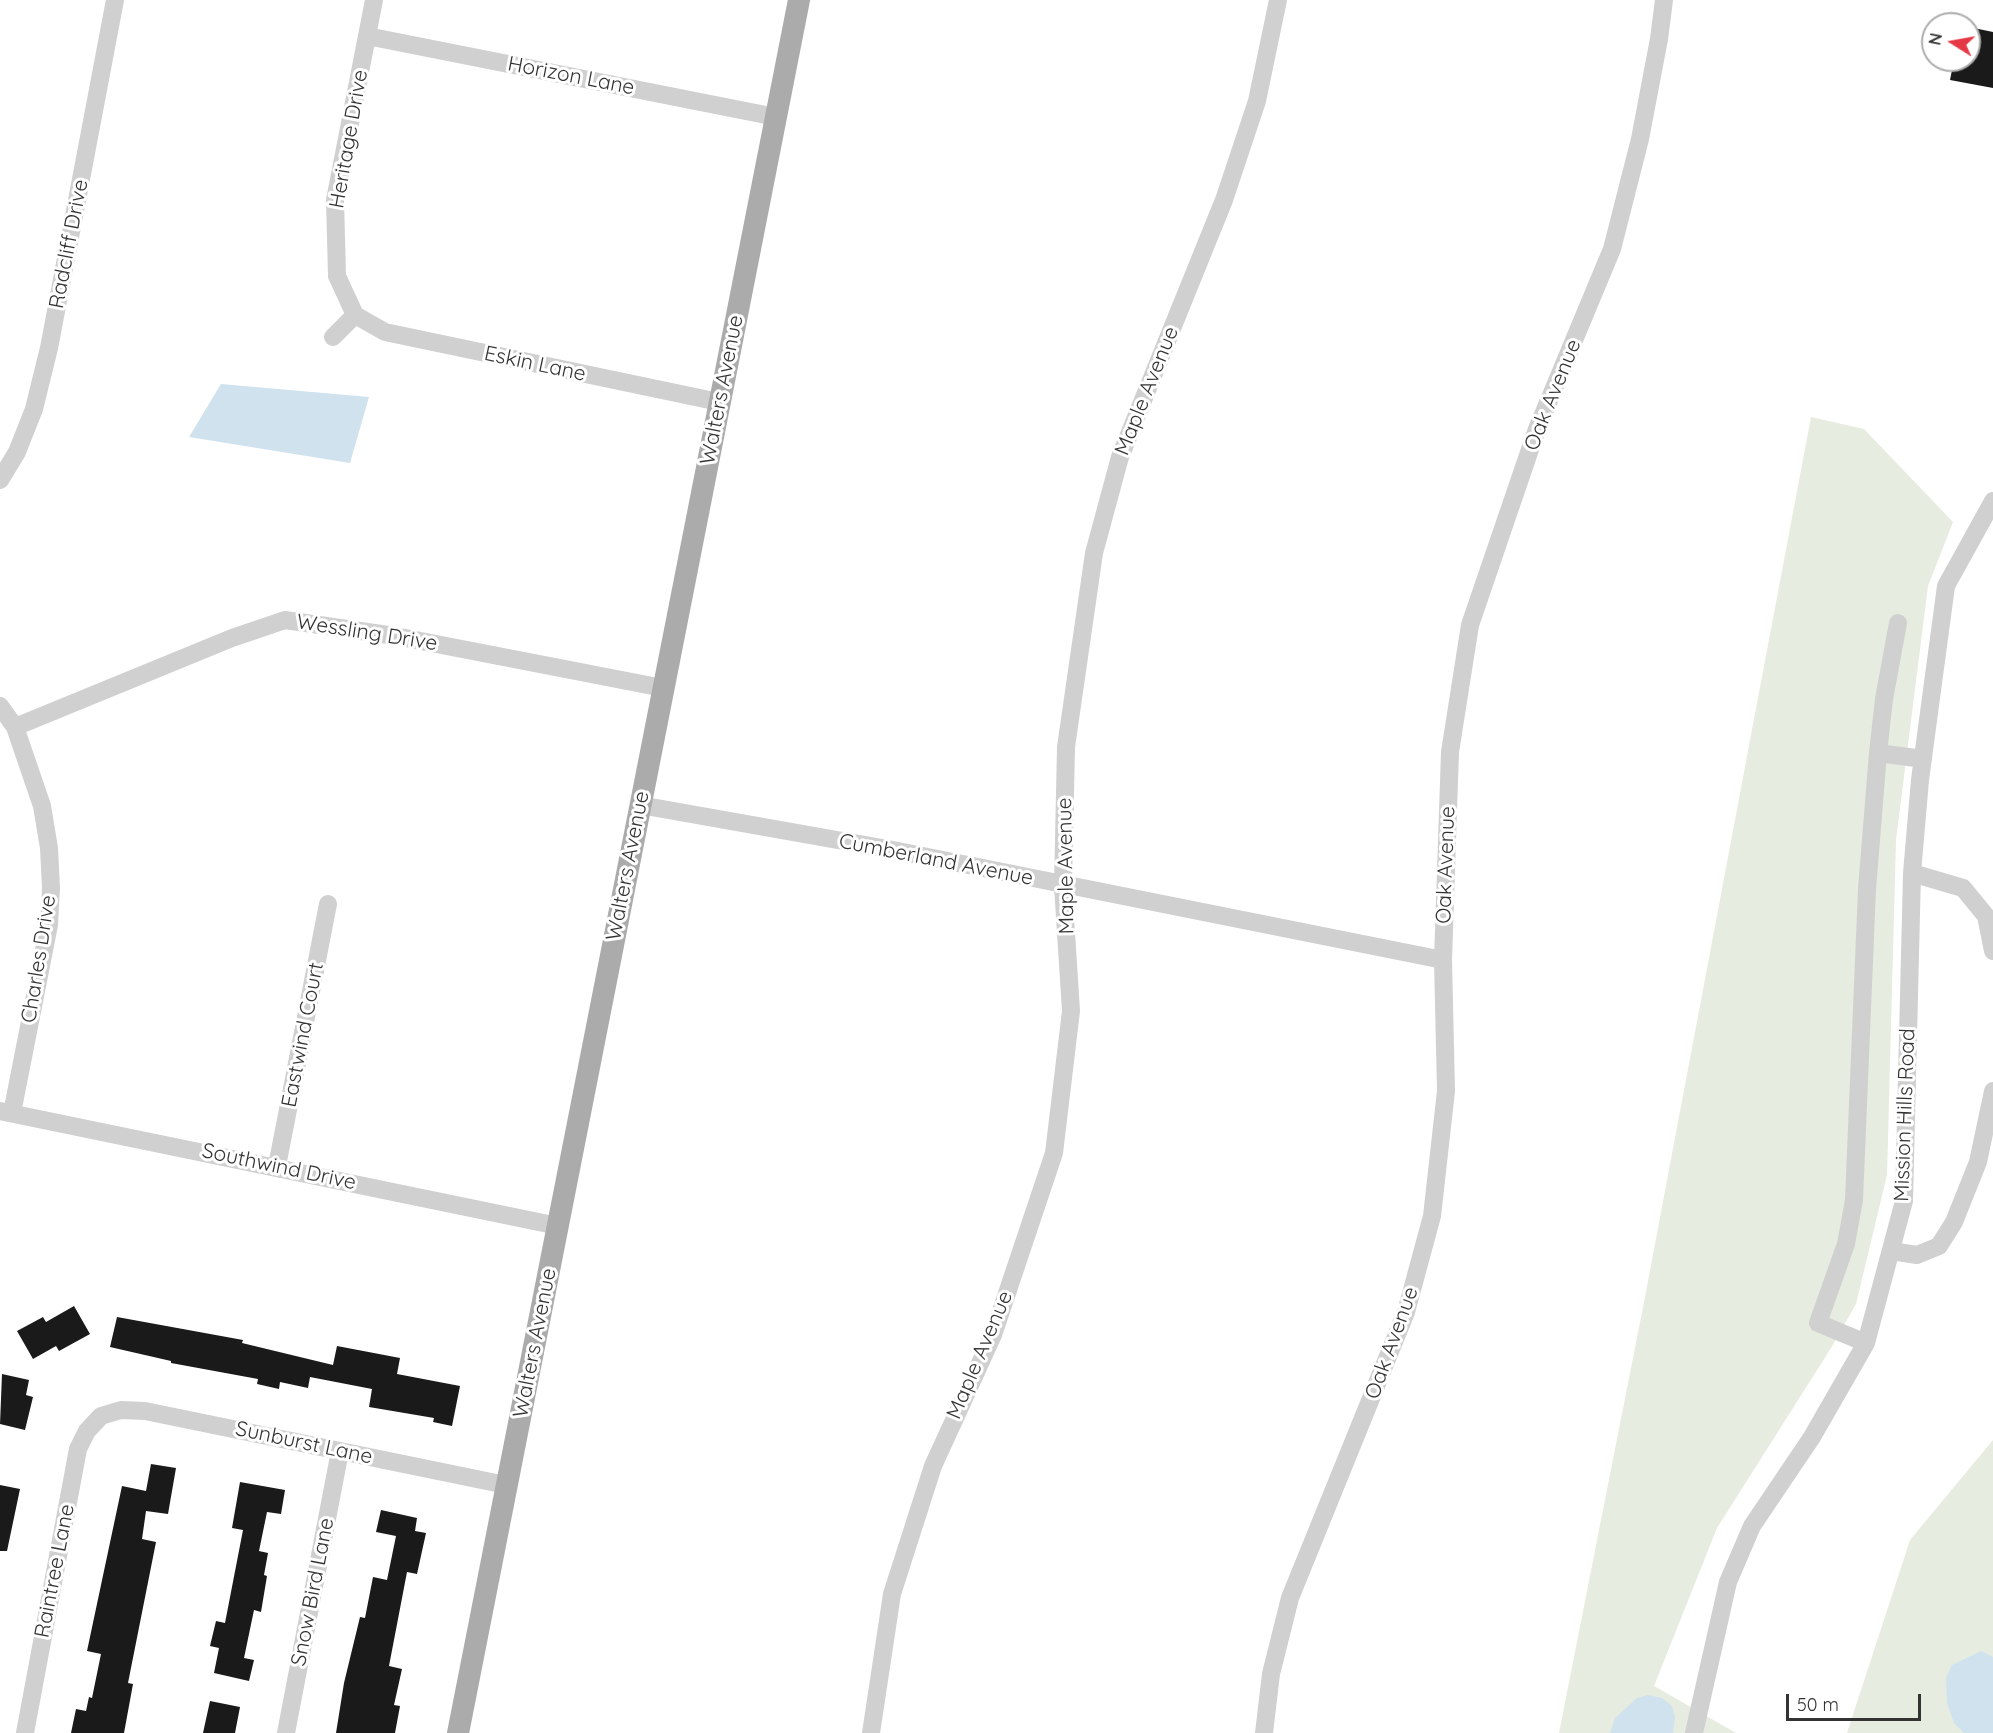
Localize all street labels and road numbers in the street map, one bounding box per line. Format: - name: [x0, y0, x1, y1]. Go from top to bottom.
- street label: Horizon Lane: [505, 51, 637, 101]
- street label: Heritage Drive: [324, 68, 374, 210]
- street label: Radcliff Drive: [44, 177, 94, 311]
- street label: Walters Avenue: [695, 313, 749, 467]
- street label: Maple Avenue: [1110, 323, 1184, 459]
- street label: Oak Avenue: [1519, 336, 1587, 454]
- street label: Eskin Lane: [482, 341, 588, 387]
- street label: Wessling Drive: [295, 609, 439, 657]
- street label: Walters Avenue: [601, 789, 655, 943]
- street label: Maple Avenue: [1052, 797, 1080, 935]
- street label: Oak Avenue: [1431, 806, 1461, 924]
- street label: Cumberland Avenue: [837, 829, 1035, 891]
- street label: Charles Drive: [16, 893, 62, 1025]
- street label: Eastwind Court: [277, 960, 329, 1110]
- street label: Mission Hills Road: [1889, 1028, 1921, 1202]
- street label: Southwind Drive: [200, 1138, 358, 1196]
- street label: Walters Avenue: [508, 1266, 562, 1420]
- street label: Oak Avenue: [1360, 1283, 1424, 1403]
- street label: Maple Avenue: [942, 1287, 1018, 1423]
- street label: Sunburst Lane: [233, 1416, 375, 1470]
- street label: Raintree Lane: [30, 1502, 80, 1640]
- street label: Snow Bird Lane: [286, 1516, 340, 1668]

